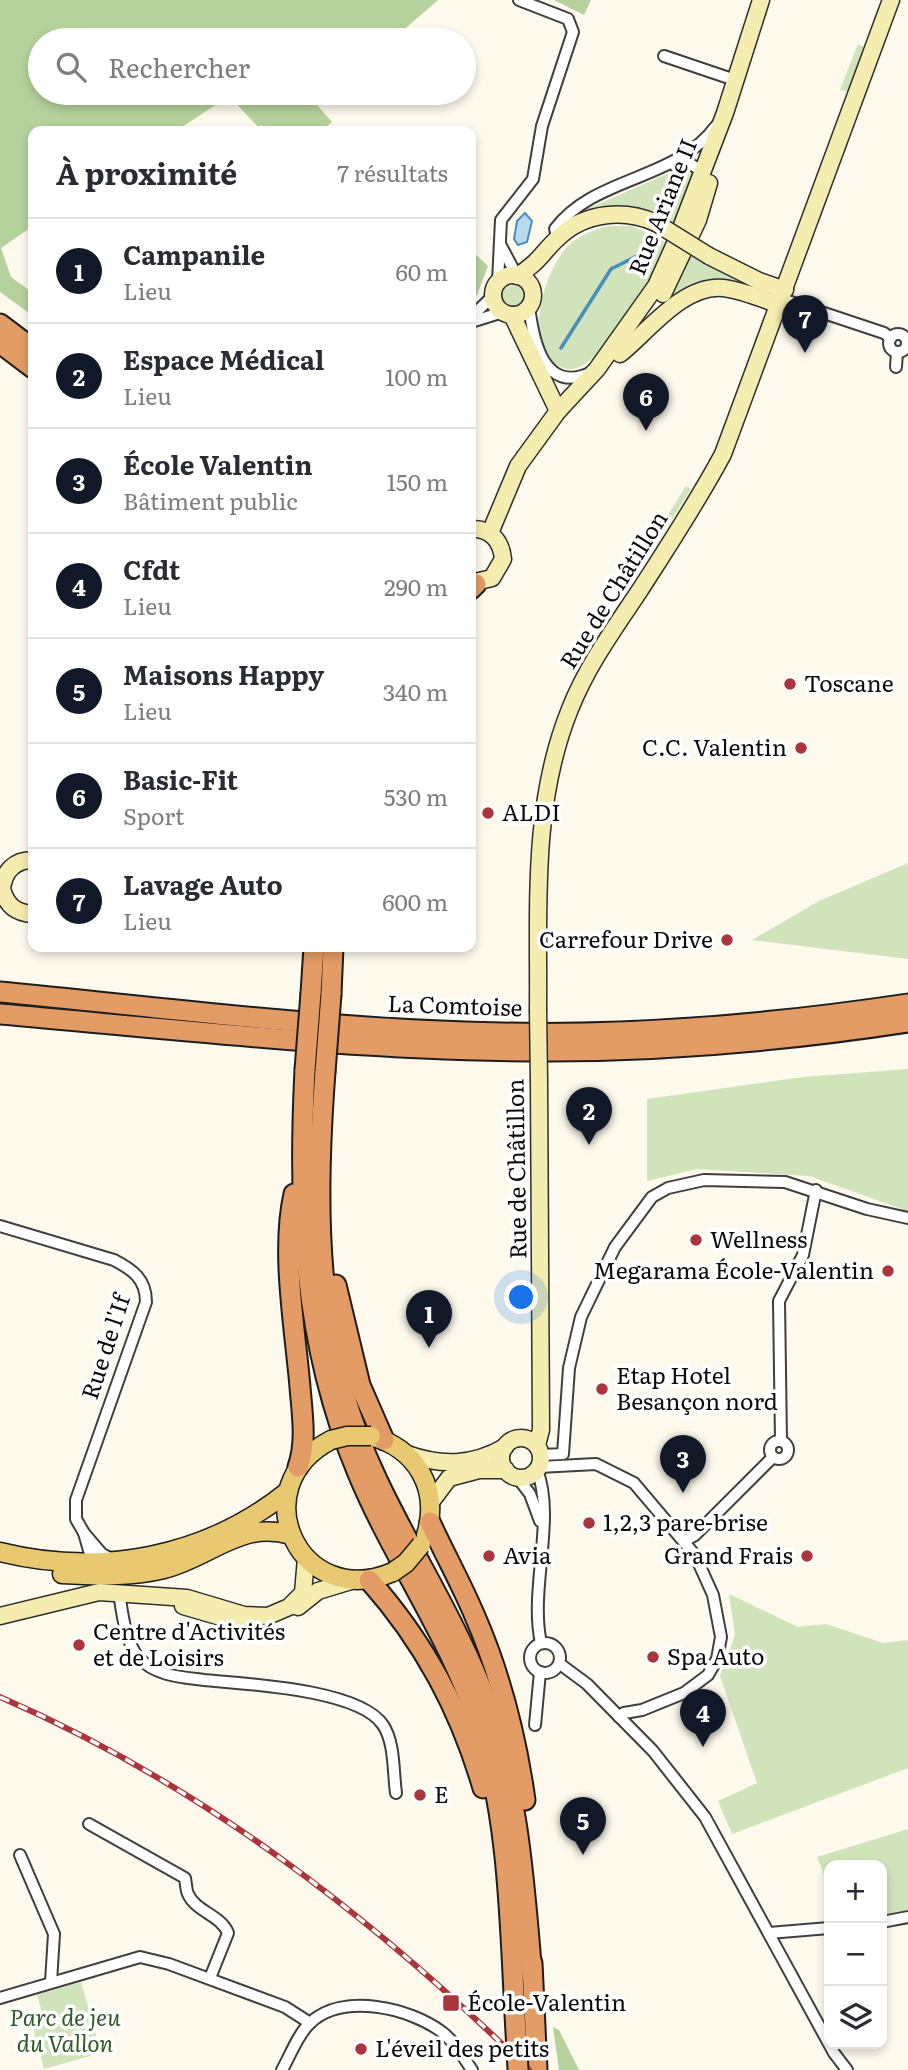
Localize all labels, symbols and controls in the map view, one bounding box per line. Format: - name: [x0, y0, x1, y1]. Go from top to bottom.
- search box: [28, 28, 476, 105]
- text: Rechercher: [108, 47, 250, 86]
- icon: search: [52, 48, 90, 86]
- street label: Rue Ariane II: [618, 133, 704, 280]
- text: À proximité: [56, 150, 237, 194]
- text: 7 résultats: [337, 155, 448, 189]
- text: Campanile: [123, 234, 265, 273]
- text: 1: [74, 254, 84, 288]
- text: 60 m: [395, 254, 448, 288]
- text: Lieu: [123, 273, 172, 307]
- pin: 7: [782, 295, 828, 353]
- text: Espace Médical: [123, 339, 324, 378]
- text: 2: [73, 359, 85, 393]
- text: 100 m: [385, 359, 448, 393]
- pin: 6: [623, 373, 669, 431]
- text: Lieu: [123, 378, 172, 412]
- text: École Valentin: [123, 444, 313, 483]
- text: 3: [73, 464, 85, 498]
- text: 150 m: [387, 464, 448, 498]
- text: Bâtiment public: [123, 483, 298, 517]
- street label: Rue de Châtillon: [550, 503, 675, 674]
- text: Cfdt: [123, 549, 180, 588]
- text: 4: [72, 569, 86, 603]
- text: 290 m: [384, 569, 448, 603]
- text: Lieu: [123, 588, 172, 622]
- text: Maisons Happy: [123, 654, 324, 693]
- place label: Toscane: [804, 665, 894, 699]
- text: 5: [73, 674, 85, 708]
- text: 340 m: [383, 674, 448, 708]
- marker: Toscane: [782, 676, 798, 692]
- text: Lieu: [123, 693, 172, 727]
- place label: C.C. Valentin: [642, 729, 787, 763]
- marker: C.C. Valentin: [793, 740, 809, 756]
- text: Basic-Fit: [123, 759, 238, 798]
- text: 6: [72, 779, 86, 813]
- text: 530 m: [384, 779, 448, 813]
- place label: ALDI: [502, 794, 561, 828]
- text: Sport: [123, 798, 184, 832]
- marker: ALDI: [480, 805, 496, 821]
- text: Lavage Auto: [123, 864, 283, 903]
- text: 7: [73, 884, 85, 918]
- text: 600 m: [382, 884, 448, 918]
- text: Lieu: [123, 903, 172, 937]
- place label: Carrefour Drive: [539, 921, 713, 955]
- marker: Carrefour Drive: [719, 932, 735, 948]
- street label: La Comtoise: [387, 985, 523, 1023]
- street label: Rue de Châtillon: [496, 1078, 534, 1260]
- pin: 2: [566, 1087, 612, 1145]
- place label: Wellness: [710, 1221, 807, 1255]
- marker: Wellness: [688, 1232, 704, 1248]
- place label: Megarama École-Valentin: [593, 1252, 874, 1286]
- marker: Megarama École-Valentin: [880, 1263, 896, 1279]
- your location: [504, 1280, 538, 1314]
- street label: Rue de l'If: [71, 1288, 138, 1403]
- pin: 1: [406, 1290, 452, 1348]
- place label: Etap Hotel Besançon nord: [616, 1357, 778, 1417]
- marker: Etap Hotel Besançon nord: [594, 1381, 610, 1397]
- pin: 3: [660, 1435, 706, 1493]
- place label: 1,2,3 pare-brise: [603, 1504, 768, 1538]
- marker: 1,2,3 pare-brise: [581, 1515, 597, 1531]
- place label: Avia: [503, 1537, 552, 1571]
- place label: Grand Frais: [664, 1537, 793, 1571]
- marker: Avia: [481, 1548, 497, 1564]
- marker: Grand Frais: [799, 1548, 815, 1564]
- place label: Centre d'Activités et de Loisirs: [93, 1613, 285, 1673]
- marker: Centre d'Activités et de Loisirs: [71, 1637, 87, 1653]
- place label: Spa Auto: [667, 1638, 765, 1672]
- marker: Spa Auto: [645, 1649, 661, 1665]
- pin: 4: [680, 1689, 726, 1747]
- place label: E: [434, 1776, 449, 1810]
- marker: E: [412, 1787, 428, 1803]
- pin: 5: [560, 1797, 606, 1855]
- map controls: [824, 1860, 887, 2049]
- button: +: [824, 1860, 887, 1923]
- button: −: [824, 1923, 887, 1986]
- place label: École-Valentin: [467, 1984, 626, 2018]
- button: layers: [824, 1986, 887, 2049]
- marker: École-Valentin: [441, 1993, 461, 2013]
- park label: Parc de jeu du Vallon: [9, 1999, 121, 2059]
- place label: L'éveil des petits: [375, 2030, 549, 2064]
- marker: L'éveil des petits: [353, 2041, 369, 2057]

